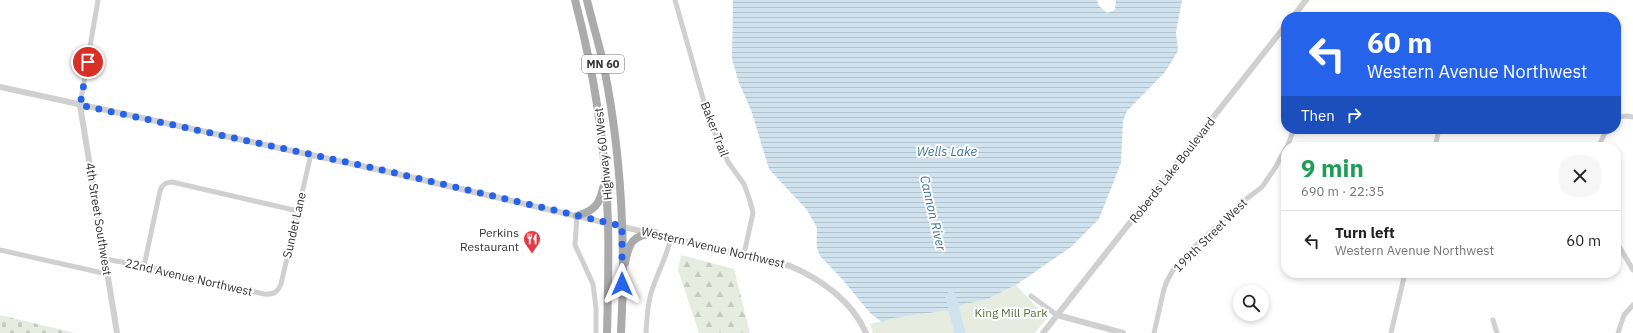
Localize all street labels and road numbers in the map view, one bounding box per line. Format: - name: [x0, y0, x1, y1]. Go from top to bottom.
- road number: MN 60: [582, 55, 624, 73]
- street label: Baker Trail: [698, 99, 732, 159]
- street label: Highway 60 West: [591, 107, 615, 201]
- street label: Roberds Lake Boulevard: [1126, 114, 1218, 226]
- street label: 4th Street Southwest: [83, 162, 115, 276]
- street label: Sundet Lane: [279, 190, 309, 259]
- street label: 199th Street West: [1170, 195, 1250, 275]
- street label: Western Avenue Northwest: [640, 223, 786, 271]
- street label: 22nd Avenue Northwest: [124, 255, 254, 299]

